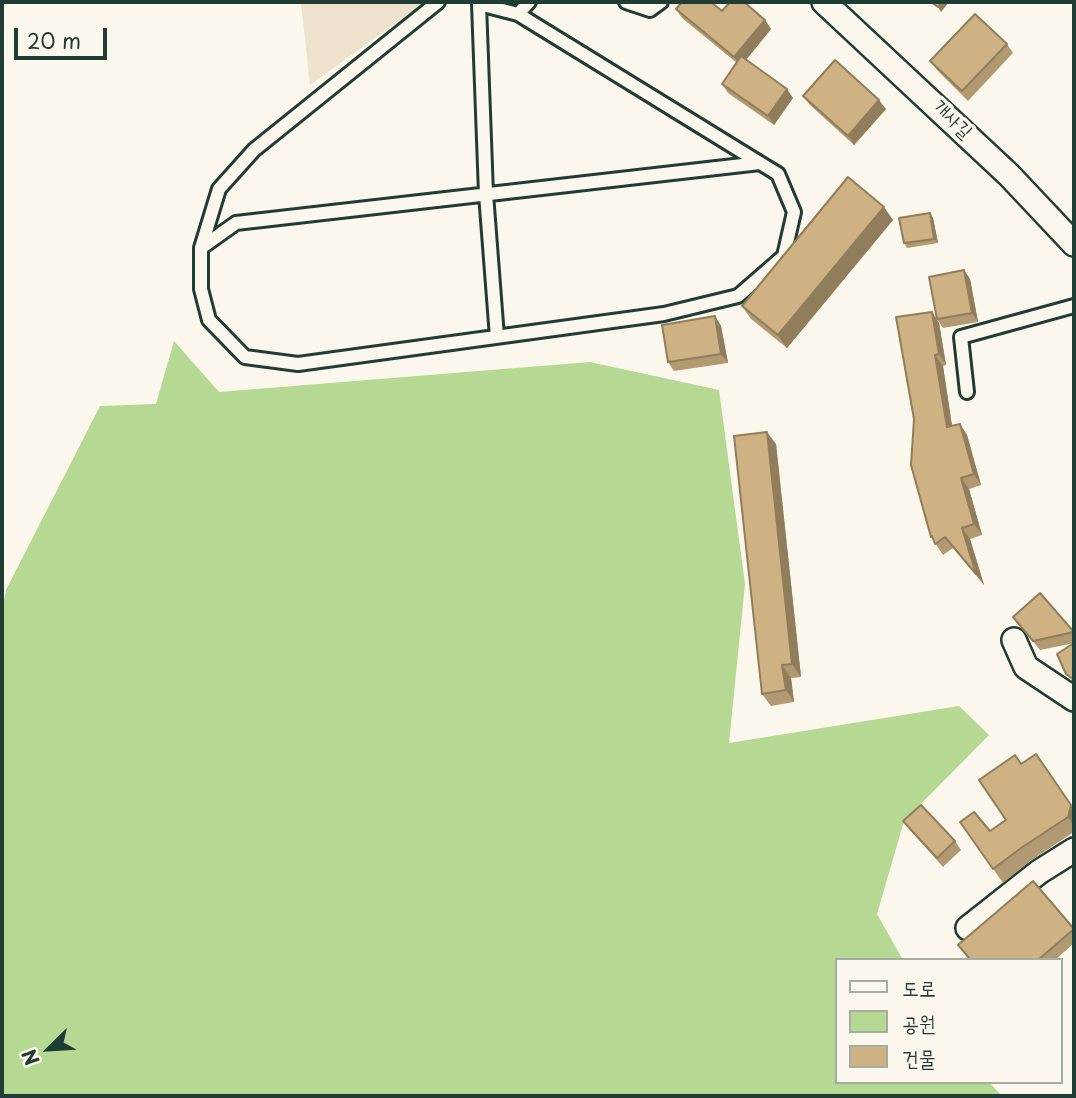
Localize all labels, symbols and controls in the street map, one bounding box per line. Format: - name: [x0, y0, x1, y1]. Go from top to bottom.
- scale bar: [18, 14, 110, 58]
- text: 20 m: [27, 24, 81, 56]
- street label: 개사길: [928, 96, 976, 144]
- legend: [834, 958, 1062, 1084]
- text: 도로: [902, 971, 936, 1003]
- text: 공원: [902, 1006, 936, 1038]
- north arrow: [14, 1014, 84, 1084]
- text: 건물: [902, 1041, 936, 1073]
- text: N: [14, 1045, 46, 1070]

